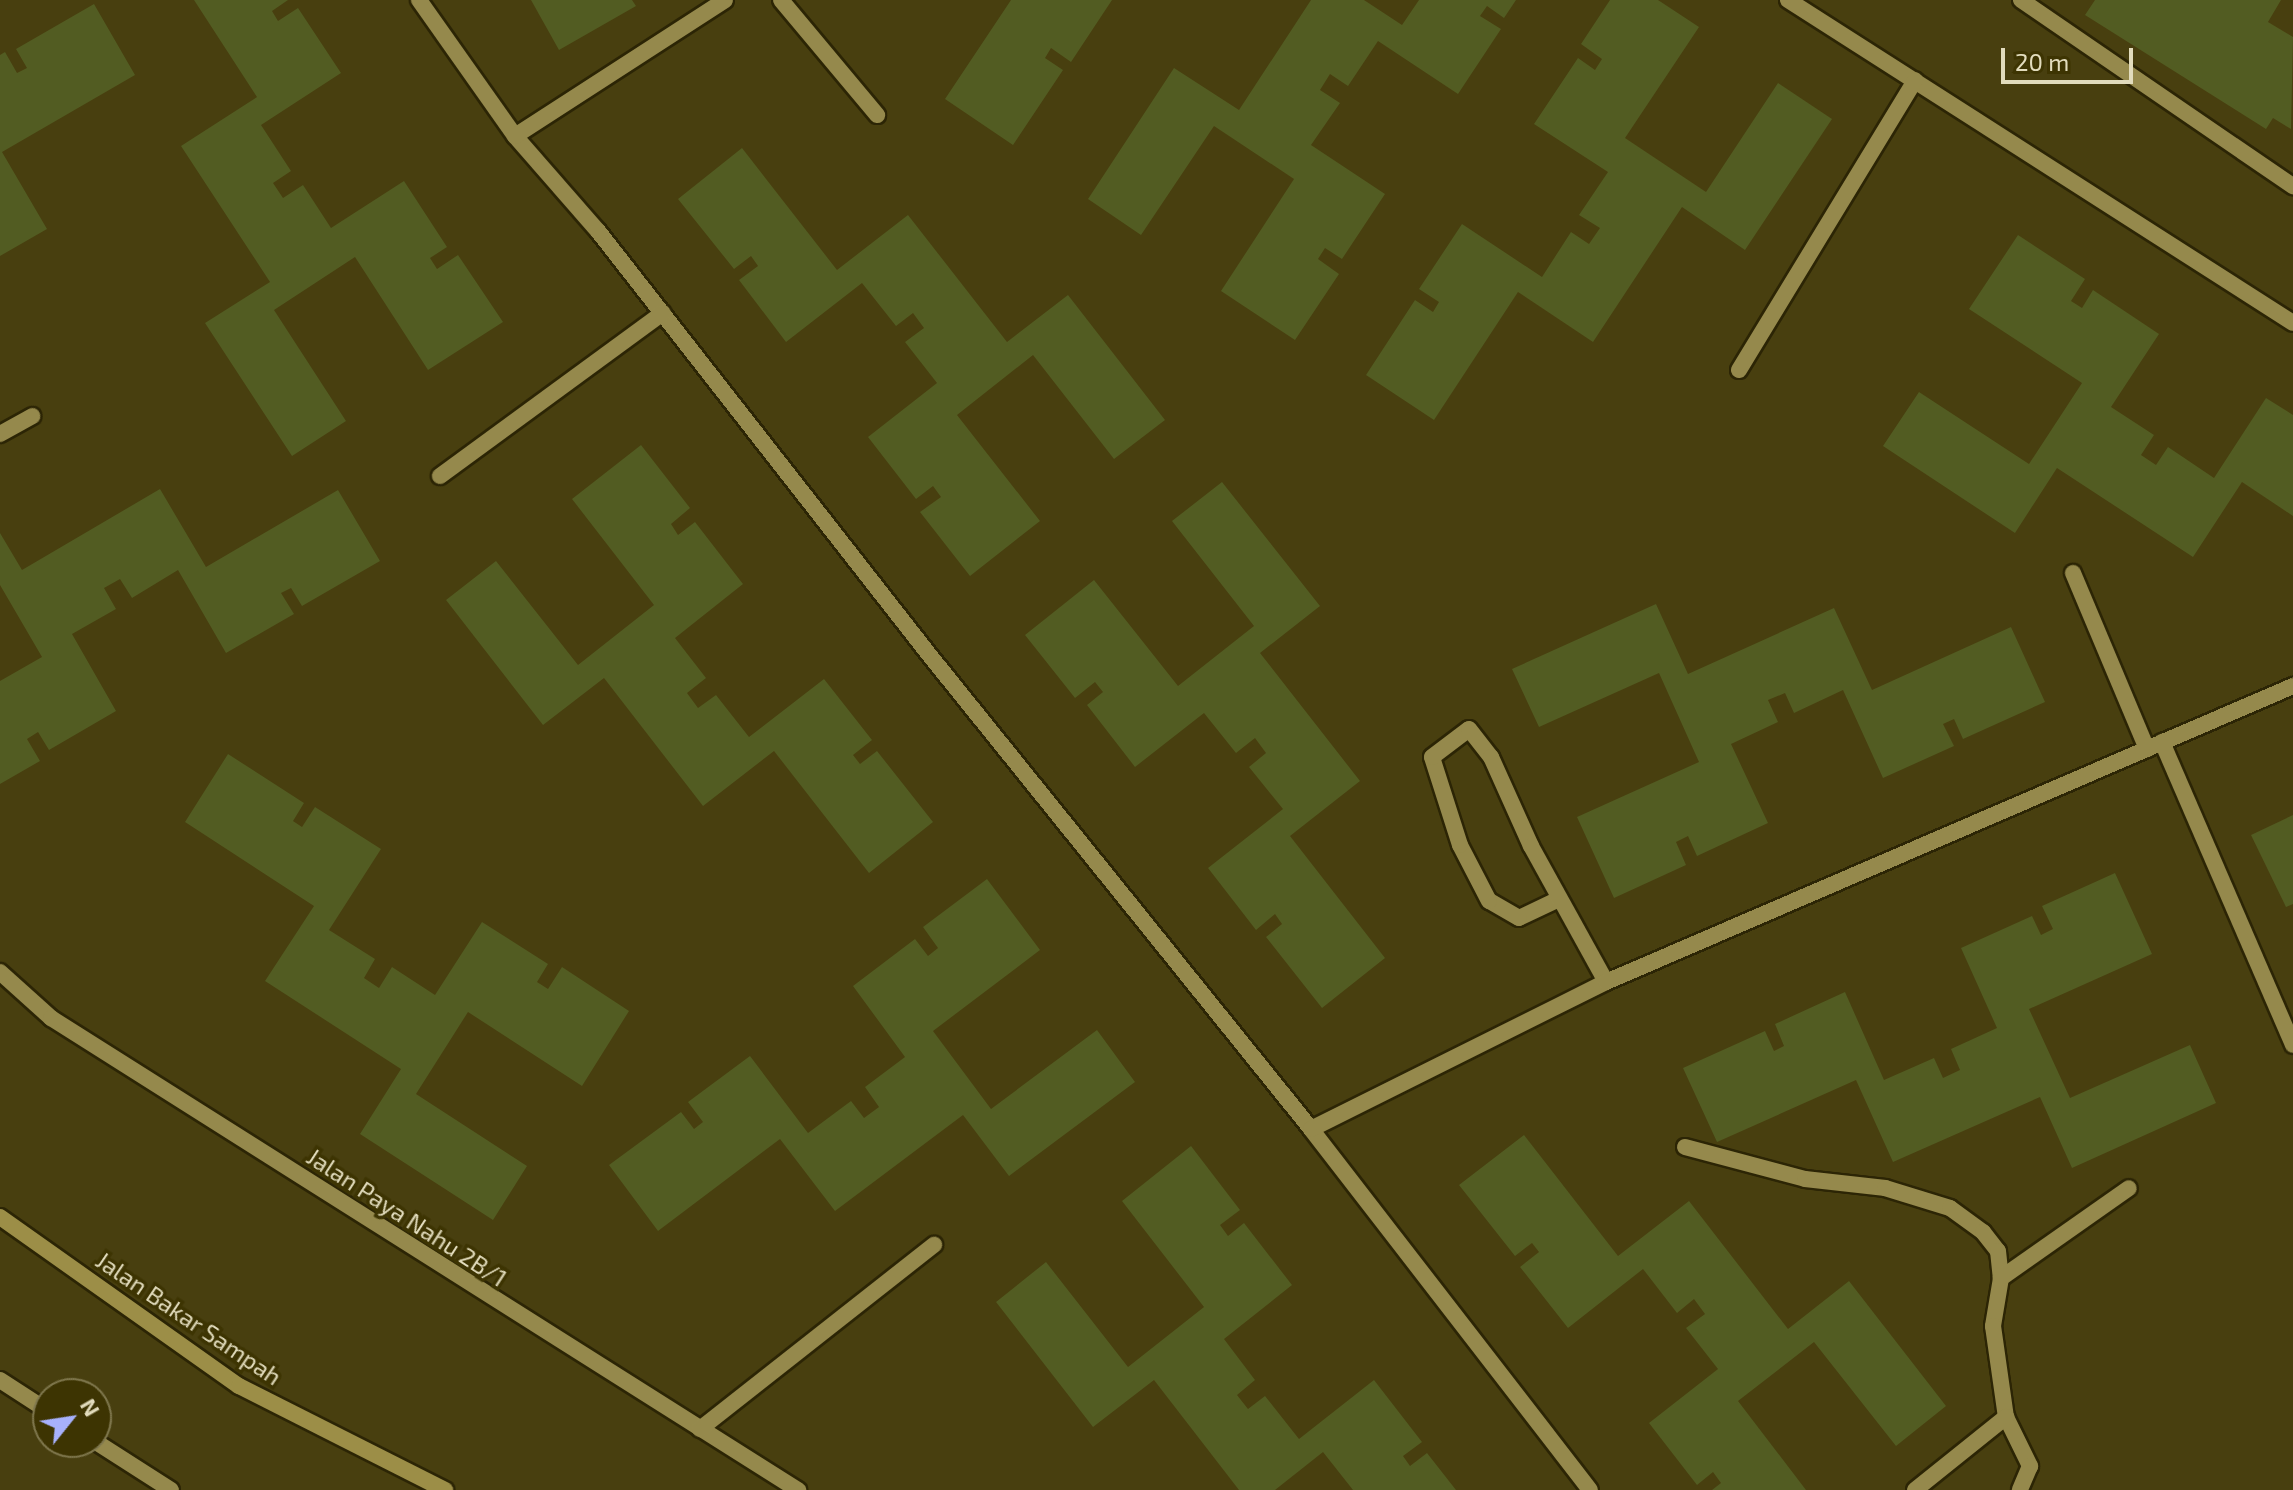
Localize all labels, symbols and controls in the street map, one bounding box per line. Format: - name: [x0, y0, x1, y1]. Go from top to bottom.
- scale bar: [2005, 32, 2137, 82]
- text: 20 m: [2015, 47, 2069, 76]
- street label: Jalan Paya Nahu 2B/1: [302, 1142, 512, 1292]
- street label: Jalan Bakar Sampah: [91, 1245, 287, 1391]
- north arrow: [32, 1378, 112, 1458]
- text: N: [76, 1394, 106, 1420]

